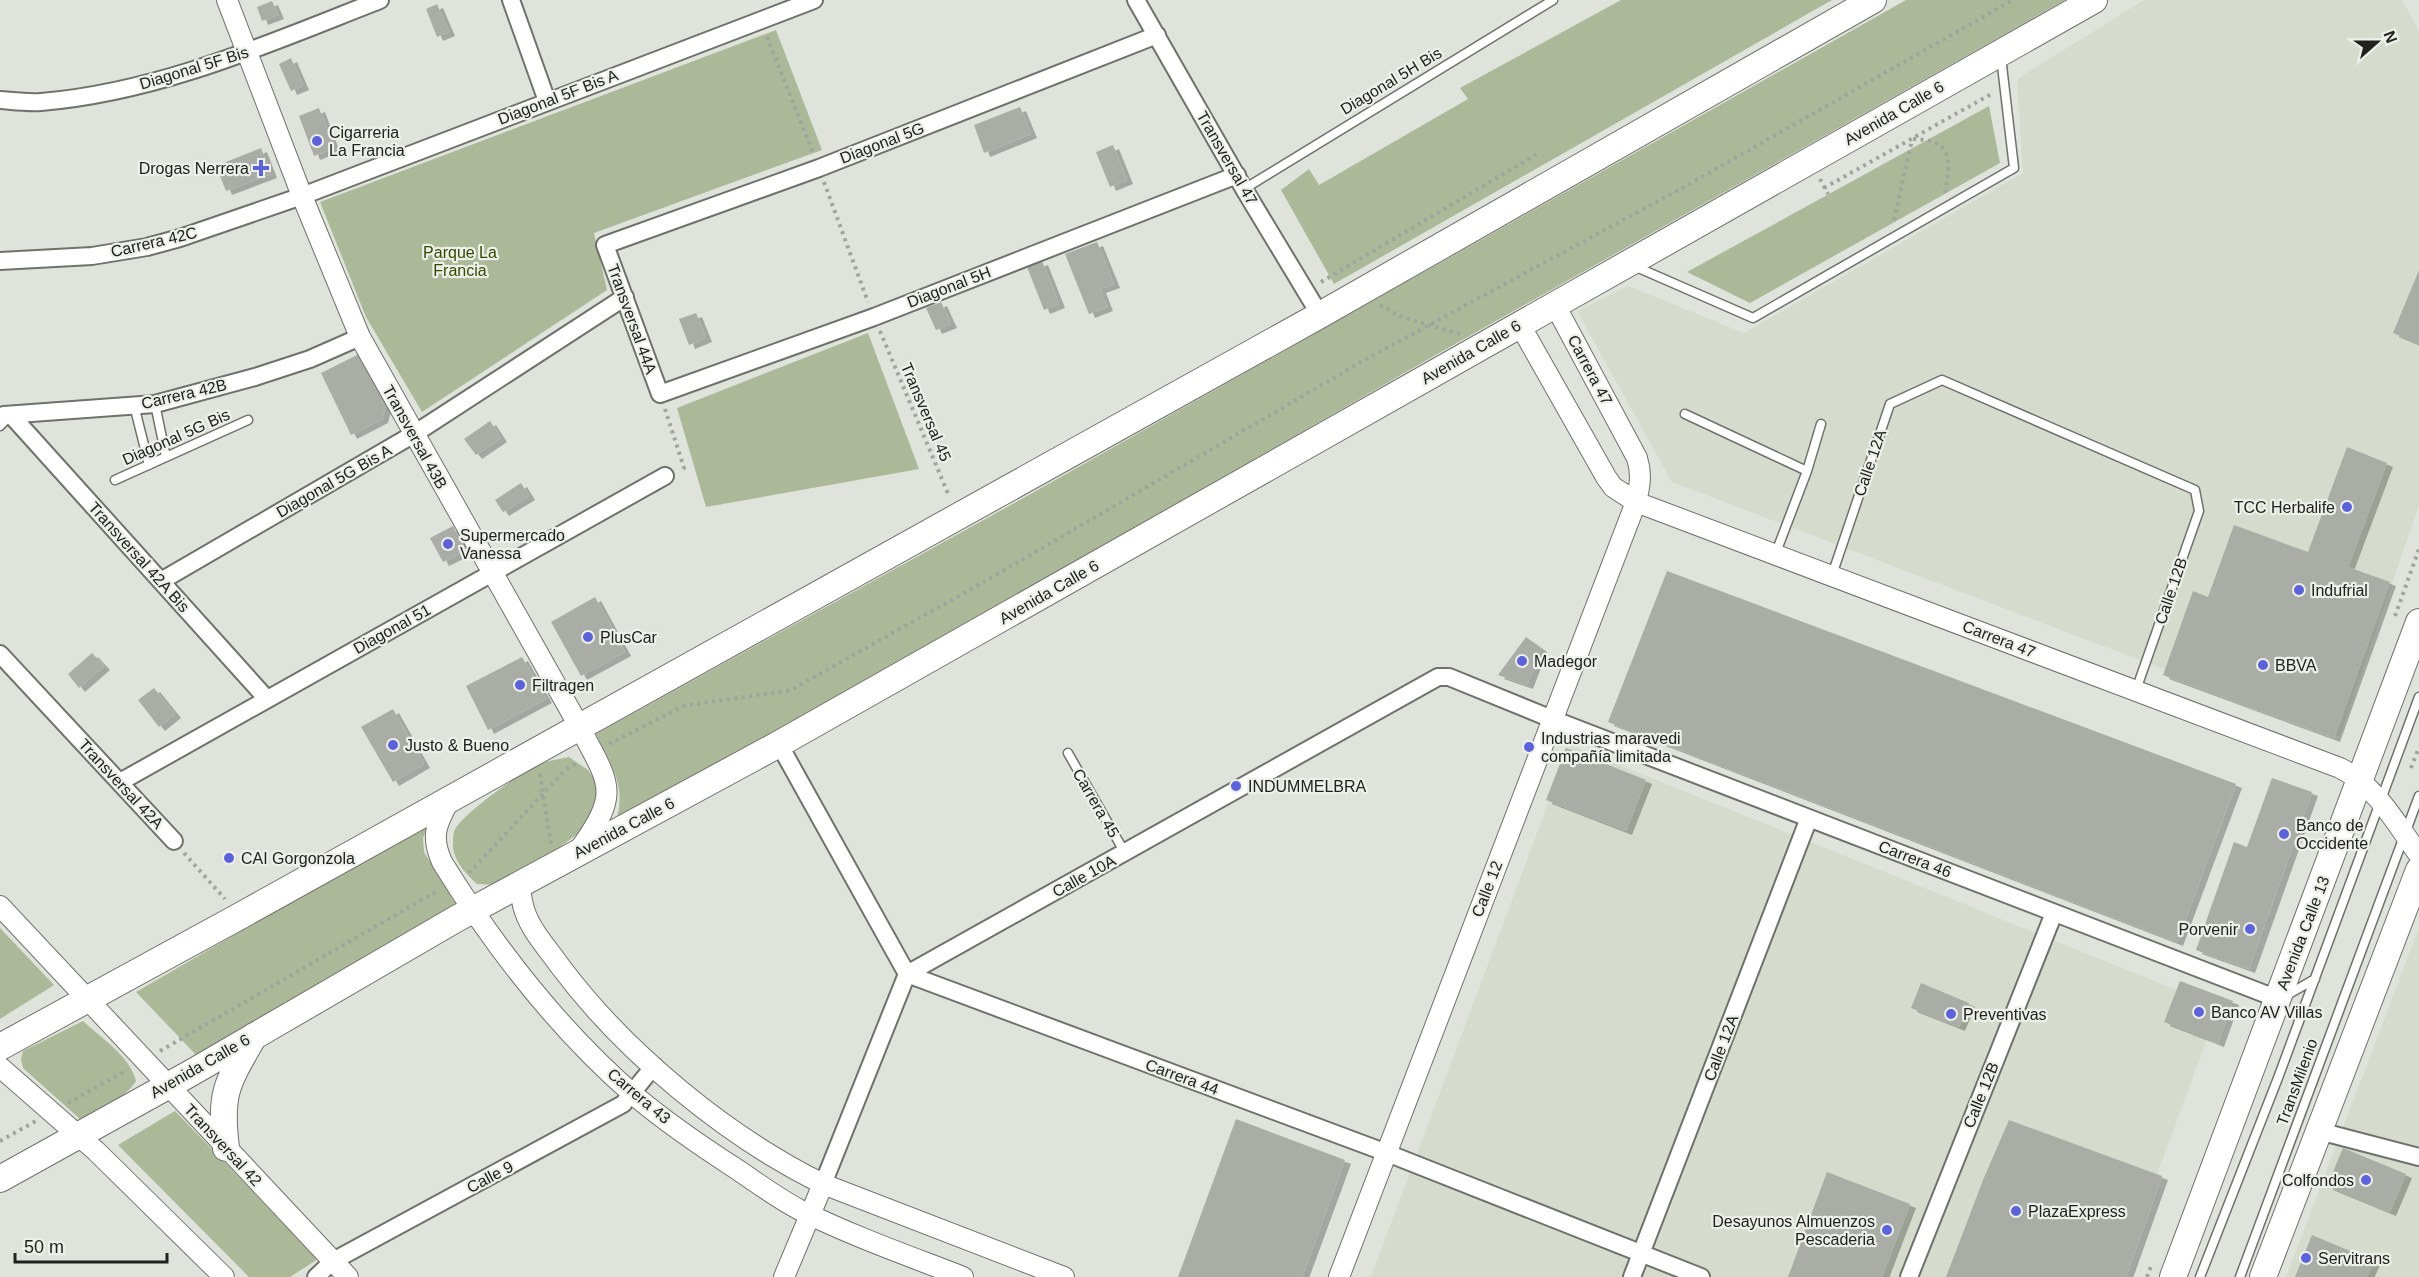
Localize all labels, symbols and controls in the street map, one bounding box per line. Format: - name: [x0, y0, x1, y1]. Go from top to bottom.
- north arrow: [2347, 12, 2407, 72]
- text: N: [2381, 28, 2401, 45]
- street label: Diagonal 5F Bis: [138, 43, 250, 93]
- street label: Diagonal 5H Bis: [1337, 44, 1445, 118]
- street label: Diagonal 5F Bis A: [496, 66, 621, 128]
- street label: Avenida Calle 6: [1841, 78, 1947, 148]
- street label: Transversal 47: [1193, 108, 1261, 208]
- street label: Diagonal 5G: [837, 119, 927, 167]
- place label: Cigarreria La Francia: [329, 124, 405, 159]
- marker: Cigarreria La Francia: [310, 134, 324, 148]
- place label: Drogas Nerrera: [139, 160, 249, 177]
- marker: Drogas Nerrera: [254, 161, 268, 175]
- street label: Carrera 42C: [109, 224, 199, 260]
- park label: Parque La Francia: [423, 244, 497, 279]
- street label: Transversal 44A: [604, 262, 660, 377]
- street label: Diagonal 5H: [905, 263, 993, 311]
- street label: Avenida Calle 6: [1418, 317, 1524, 387]
- street label: Carrera 47: [1565, 332, 1616, 408]
- street label: Transversal 45: [898, 360, 954, 464]
- street label: Carrera 42B: [140, 376, 228, 412]
- street label: Transversal 43B: [379, 382, 451, 492]
- street label: Diagonal 5G Bis: [120, 406, 232, 468]
- street label: Calle 12A: [1851, 427, 1889, 499]
- street label: Diagonal 5G Bis A: [274, 441, 395, 521]
- street label: Transversal 42A Bis: [85, 499, 193, 615]
- place label: TCC Herbalife: [2234, 499, 2335, 516]
- marker: TCC Herbalife: [2340, 500, 2354, 514]
- place label: Supermercado Vanessa: [460, 527, 565, 562]
- marker: Supermercado Vanessa: [441, 537, 455, 551]
- street label: Calle 12B: [2152, 555, 2190, 627]
- street label: Avenida Calle 6: [996, 557, 1102, 627]
- place label: Indufrial: [2311, 582, 2368, 599]
- marker: Indufrial: [2292, 583, 2306, 597]
- street label: Diagonal 51: [351, 601, 434, 657]
- street label: Carrera 47: [1960, 617, 2038, 661]
- place label: PlusCar: [600, 629, 658, 646]
- marker: PlusCar: [581, 630, 595, 644]
- place label: Madegor: [1534, 653, 1598, 670]
- marker: Madegor: [1515, 654, 1529, 668]
- place label: BBVA: [2275, 657, 2317, 674]
- marker: BBVA: [2256, 658, 2270, 672]
- place label: Filtragen: [532, 677, 594, 694]
- marker: Filtragen: [513, 678, 527, 692]
- place label: Industrias maravedi compañía limitada: [1541, 730, 1681, 765]
- street label: Transversal 42A: [75, 736, 167, 832]
- place label: Justo & Bueno: [405, 737, 509, 754]
- marker: Justo & Bueno: [386, 738, 400, 752]
- marker: Industrias maravedi compañía limitada: [1522, 740, 1536, 754]
- street label: Carrera 45: [1070, 766, 1123, 840]
- place label: INDUMMELBRA: [1248, 778, 1367, 795]
- marker: INDUMMELBRA: [1229, 779, 1243, 793]
- street label: Avenida Calle 6: [571, 794, 677, 862]
- place label: Banco de Occidente: [2296, 817, 2368, 852]
- marker: Banco de Occidente: [2277, 827, 2291, 841]
- street label: Carrera 46: [1876, 837, 1954, 881]
- place label: CAI Gorgonzola: [241, 850, 355, 867]
- marker: CAI Gorgonzola: [222, 851, 236, 865]
- street label: Calle 10A: [1050, 852, 1119, 900]
- street label: Calle 12: [1469, 858, 1505, 919]
- street label: Avenida Calle 13: [2273, 874, 2333, 992]
- place label: Porvenir: [2178, 921, 2239, 938]
- marker: Porvenir: [2243, 922, 2257, 936]
- place label: Banco AV Villas: [2211, 1004, 2322, 1021]
- marker: Banco AV Villas: [2192, 1005, 2206, 1019]
- place label: Preventivas: [1963, 1006, 2047, 1023]
- marker: Preventivas: [1944, 1007, 1958, 1021]
- street label: Calle 12A: [1701, 1012, 1741, 1083]
- street label: Avenida Calle 6: [147, 1031, 253, 1101]
- street label: TransMilenio: [2273, 1036, 2321, 1128]
- street label: Carrera 44: [1143, 1056, 1221, 1098]
- street label: Calle 12B: [1960, 1060, 2002, 1130]
- street label: Carrera 43: [604, 1065, 674, 1127]
- street label: Transversal 42: [181, 1101, 265, 1189]
- street label: Calle 9: [464, 1158, 516, 1196]
- place label: Colfondos: [2282, 1172, 2354, 1189]
- marker: Colfondos: [2359, 1173, 2373, 1187]
- place label: PlazaExpress: [2028, 1203, 2126, 1220]
- marker: PlazaExpress: [2009, 1204, 2023, 1218]
- place label: Desayunos Almuenzos Pescaderia: [1712, 1213, 1875, 1248]
- marker: Desayunos Almuenzos Pescaderia: [1880, 1223, 1894, 1237]
- scale bar: [15, 1226, 166, 1264]
- text: 50 m: [24, 1237, 64, 1257]
- place label: Servitrans: [2318, 1250, 2390, 1267]
- marker: Servitrans: [2299, 1251, 2313, 1265]

